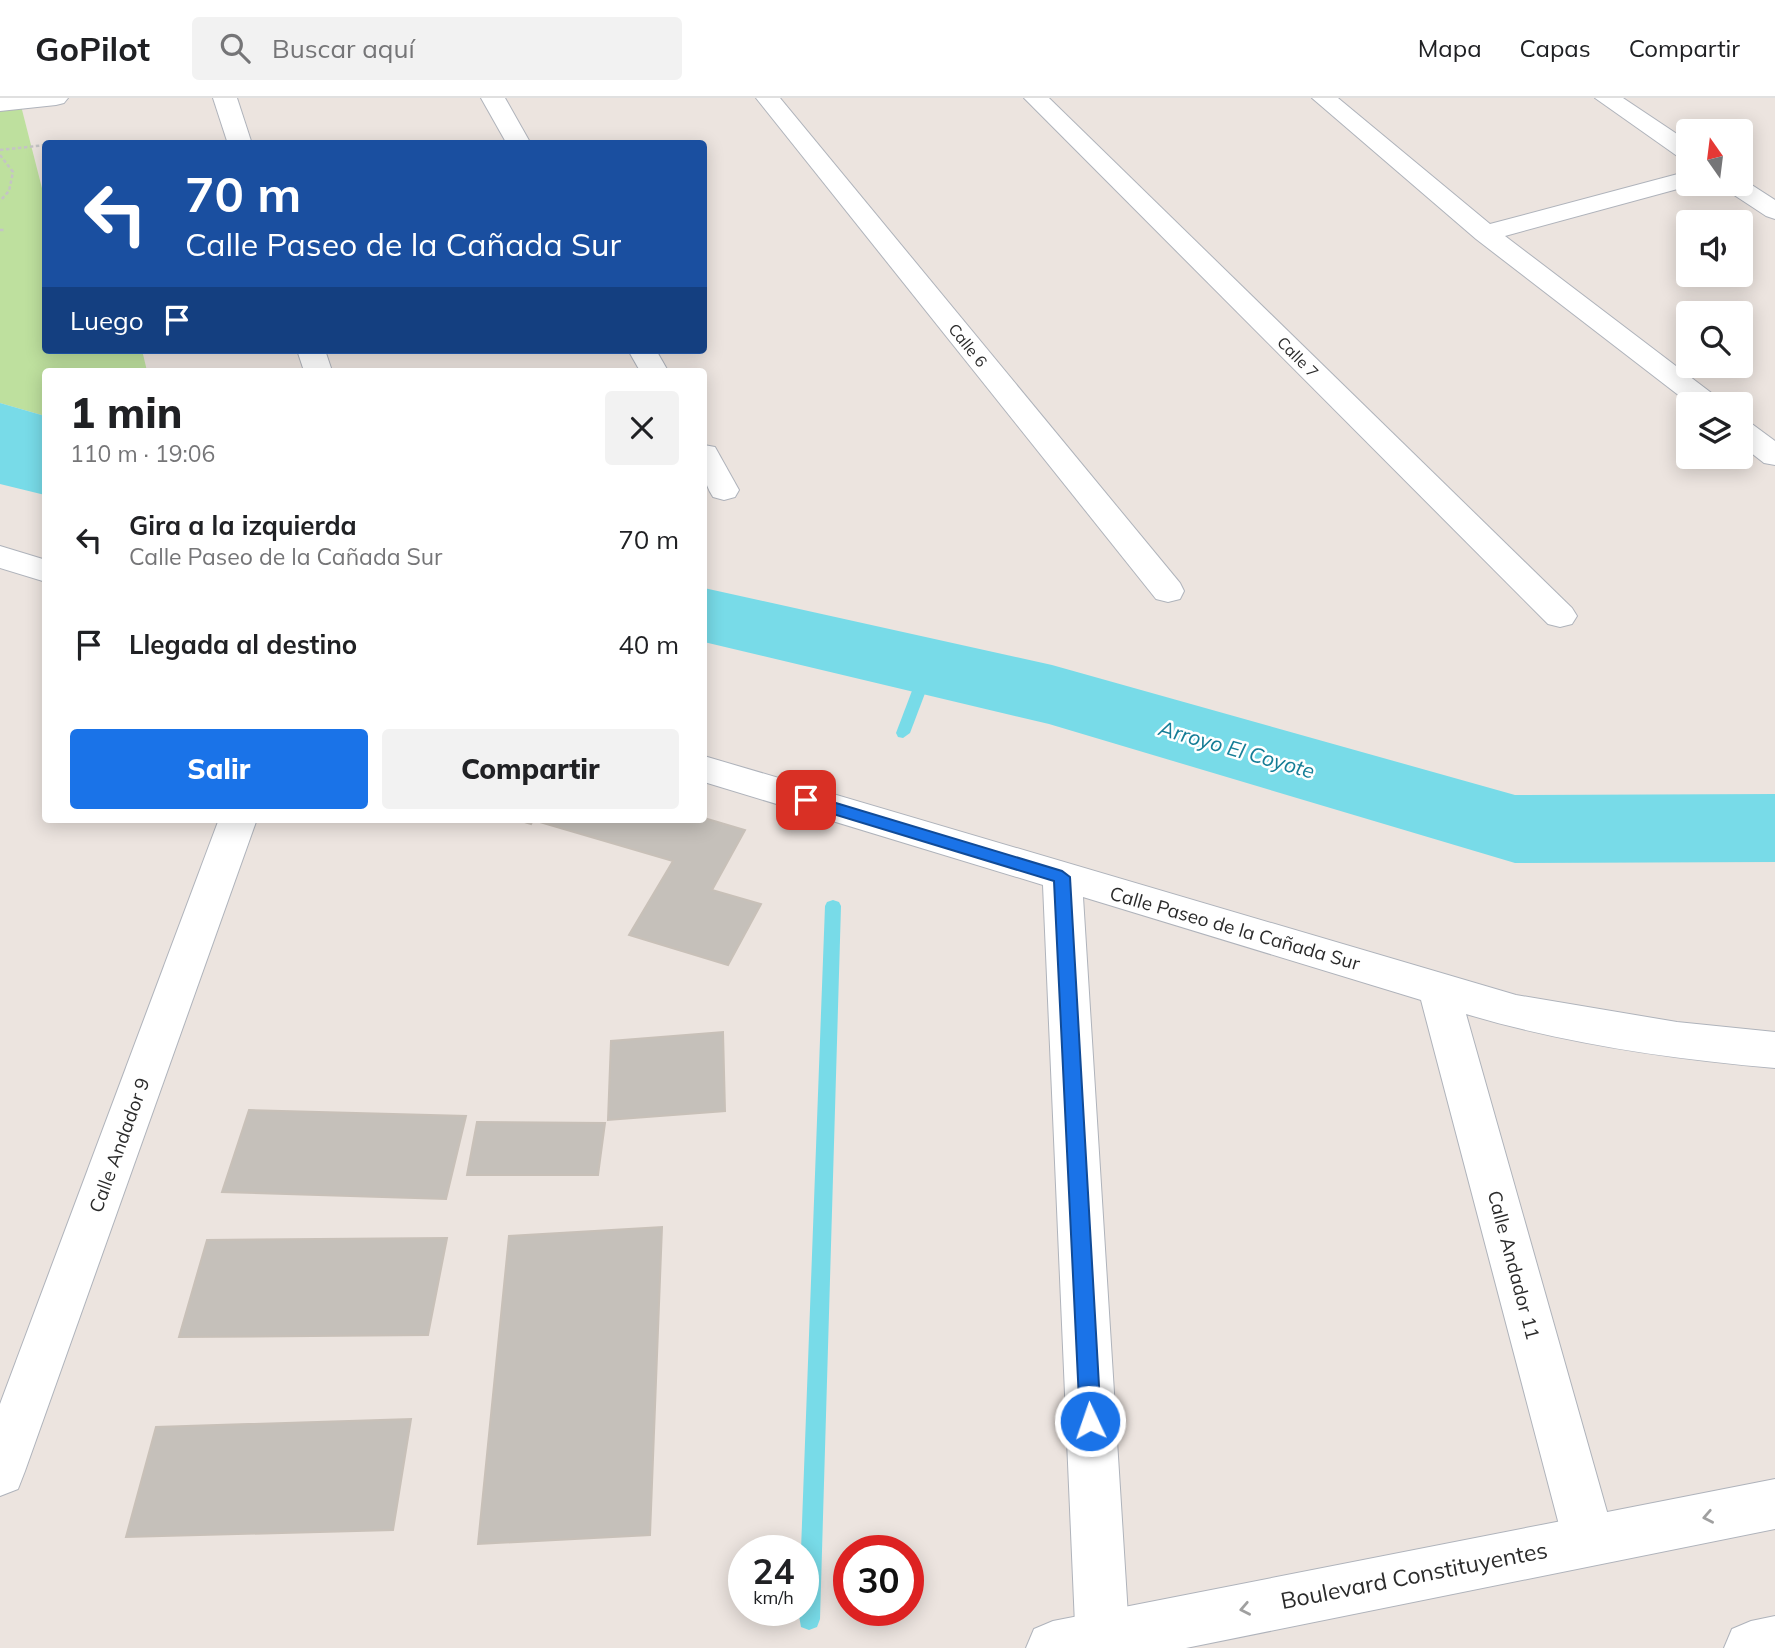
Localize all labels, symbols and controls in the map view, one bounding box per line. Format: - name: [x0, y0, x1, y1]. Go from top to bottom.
- search box: [192, 17, 682, 80]
- text: GoPilot: [35, 28, 150, 69]
- icon: search: [216, 29, 254, 67]
- text: Buscar aquí: [272, 32, 415, 65]
- text: Mapa: [1418, 33, 1482, 63]
- text: Capas: [1520, 33, 1591, 63]
- text: Compartir: [1629, 33, 1740, 63]
- north arrow: [1676, 119, 1754, 196]
- map controls: [1676, 119, 1753, 469]
- text: 70 m: [185, 163, 301, 224]
- icon: left: [70, 168, 161, 259]
- button: sound: [1676, 210, 1753, 287]
- text: Calle Paseo de la Cañada Sur: [185, 224, 621, 264]
- icon: arrive: [158, 301, 196, 339]
- button: search: [1676, 301, 1753, 378]
- text: Luego: [70, 304, 144, 337]
- street label: Calle 6: [944, 319, 992, 371]
- street label: Calle 7: [1273, 332, 1323, 382]
- text: 1 min: [70, 386, 183, 439]
- button: close: [605, 391, 679, 465]
- button: layers: [1676, 392, 1753, 469]
- text: 110 m · 19:06: [70, 439, 215, 468]
- text: Gira a la izquierda: [129, 509, 357, 542]
- icon: left: [70, 521, 108, 559]
- text: 70 m: [618, 523, 679, 556]
- text: Calle Paseo de la Cañada Sur: [129, 542, 442, 571]
- icon: arrive: [70, 626, 108, 664]
- text: Llegada al destino: [129, 628, 357, 661]
- text: 40 m: [618, 628, 679, 661]
- water label: Arroyo El Coyote: [1155, 714, 1318, 784]
- button: Salir: [70, 729, 368, 809]
- button: Compartir: [382, 729, 679, 809]
- pin: [776, 770, 836, 830]
- icon: arrive: [787, 781, 825, 819]
- street label: Calle Paseo de la Cañada Sur: [1107, 881, 1363, 975]
- street label: Calle Andador 9: [83, 1074, 155, 1216]
- street label: Calle Andador 11: [1483, 1188, 1545, 1342]
- position arrow: [1053, 1384, 1127, 1458]
- one-way arrow: [1702, 1508, 1714, 1523]
- speed limit sign: 30: [833, 1535, 924, 1626]
- street label: Boulevard Constituyentes: [1278, 1535, 1550, 1615]
- text: 24: [752, 1549, 795, 1593]
- text: km/h: [753, 1586, 794, 1609]
- one-way arrow: [1239, 1601, 1251, 1616]

